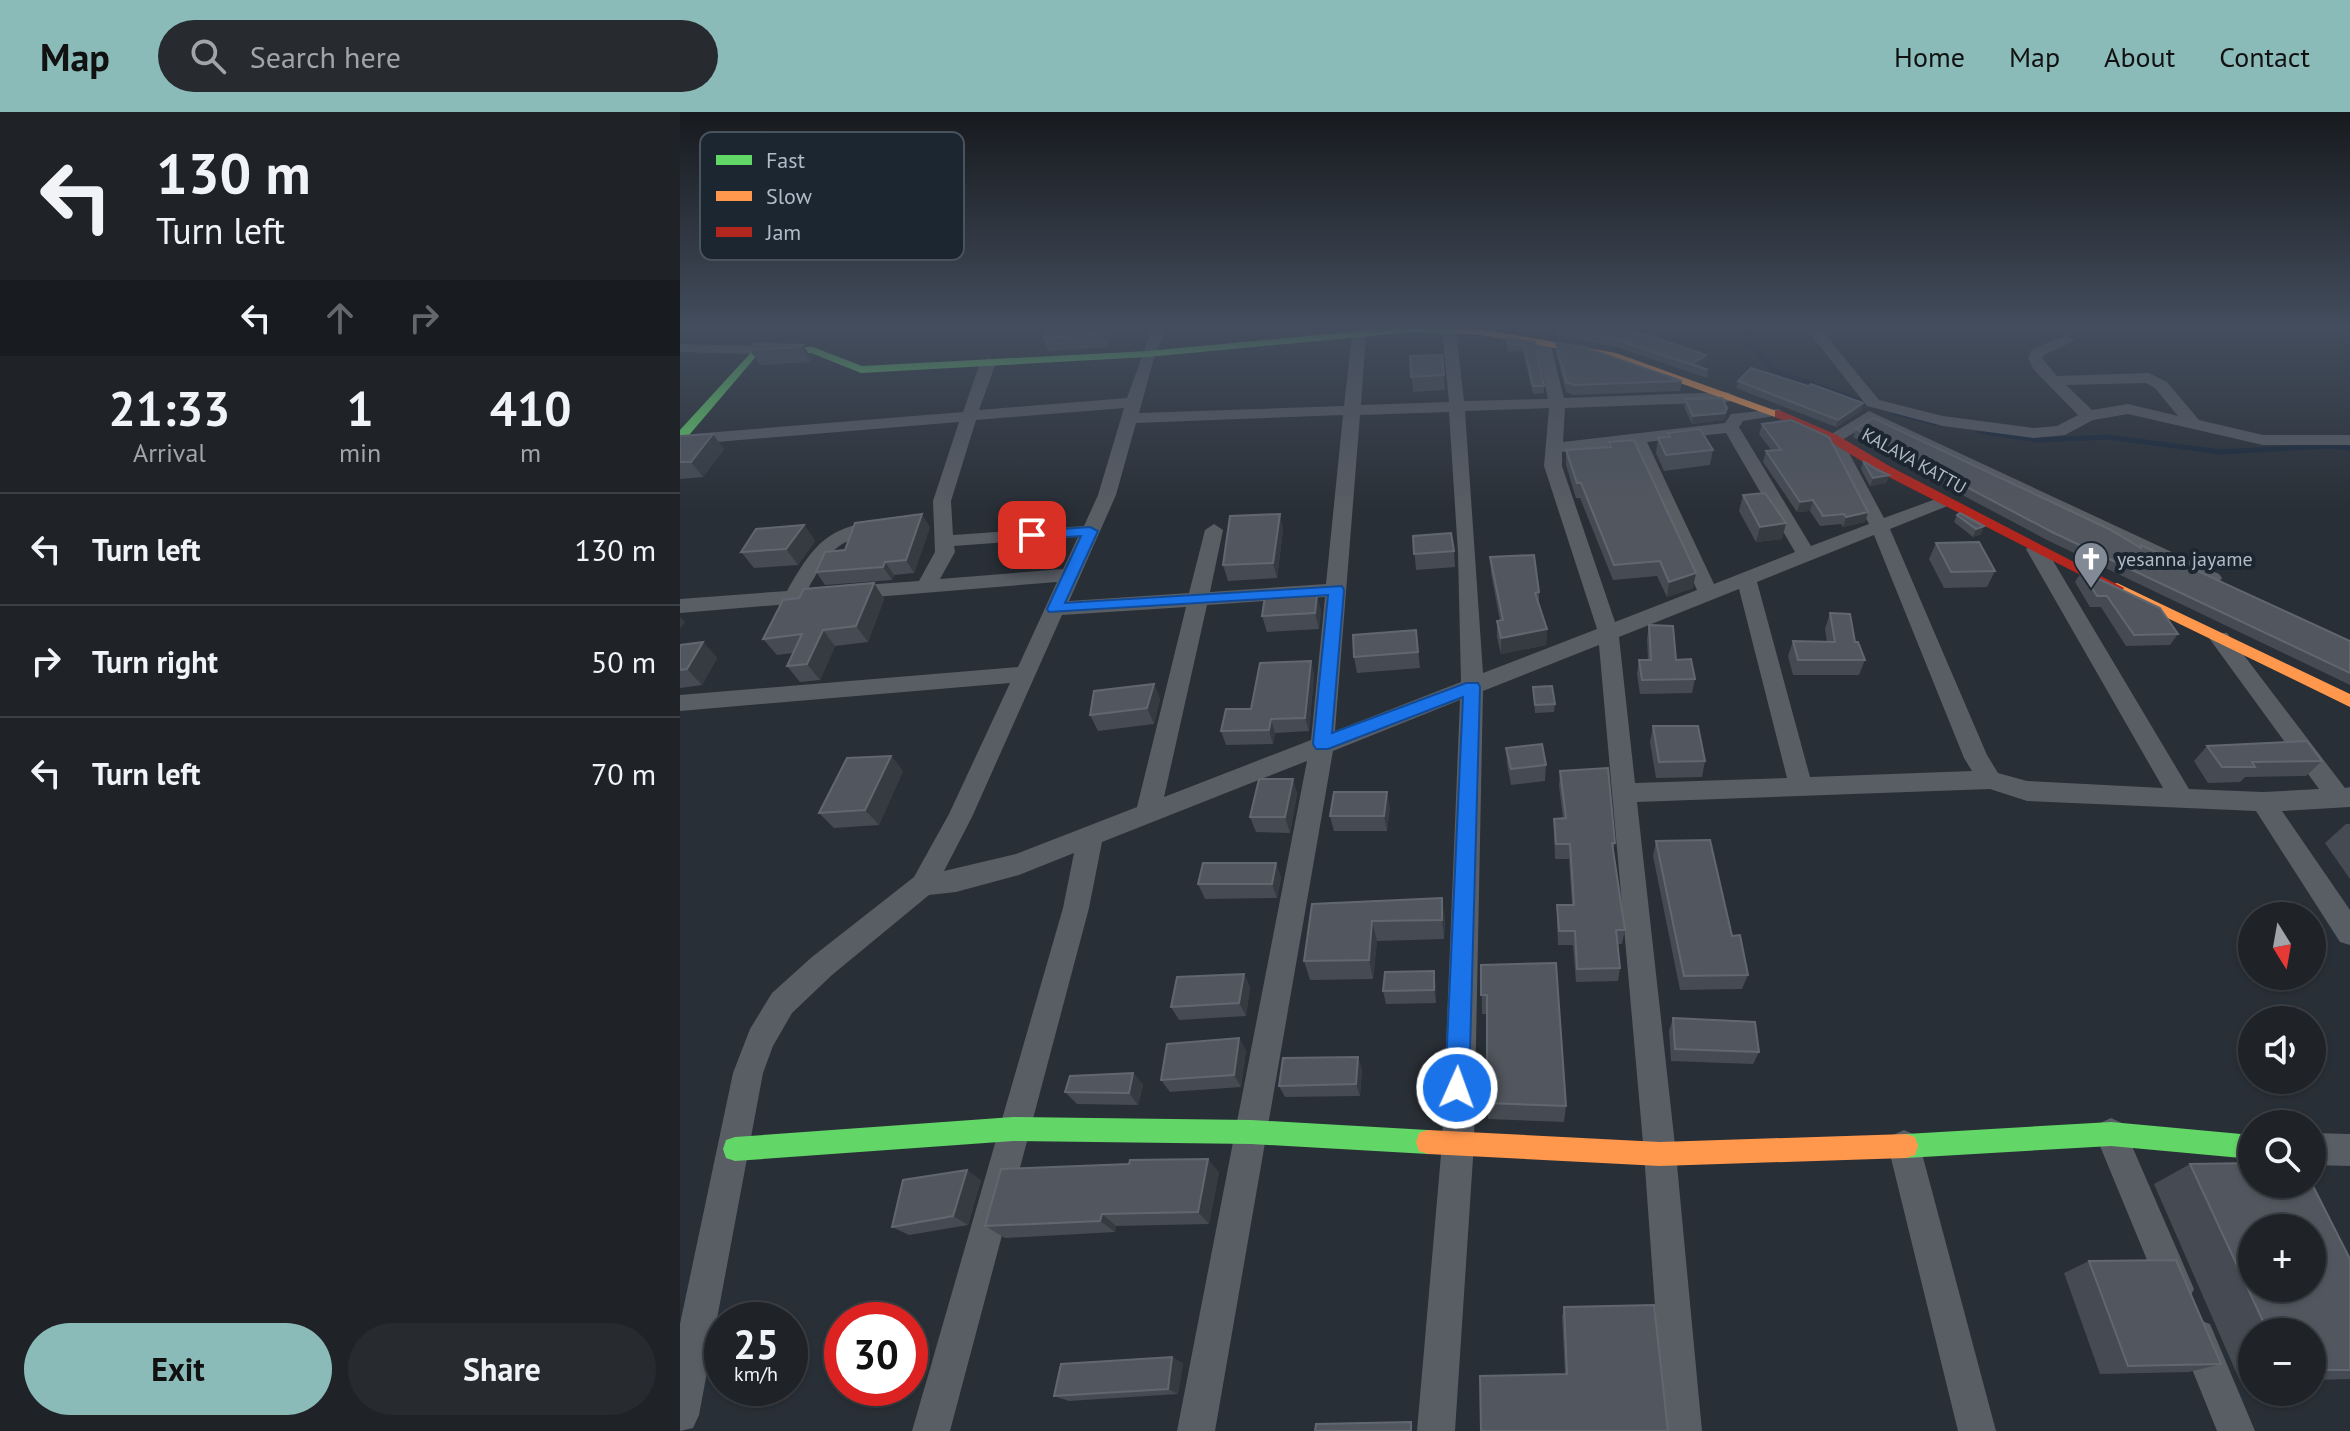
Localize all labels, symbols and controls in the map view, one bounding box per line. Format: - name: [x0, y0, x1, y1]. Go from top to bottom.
- search box: [158, 20, 718, 92]
- text: Map: [40, 32, 110, 81]
- icon: search: [186, 34, 230, 78]
- text: Search here: [250, 37, 401, 76]
- text: Home: [1894, 38, 1965, 75]
- text: Map: [2009, 38, 2060, 75]
- text: About: [2104, 38, 2175, 75]
- text: Contact: [2219, 38, 2310, 75]
- legend: [700, 132, 964, 260]
- text: 130 m: [156, 137, 311, 209]
- icon: left: [24, 144, 128, 248]
- text: Fast: [766, 146, 806, 174]
- text: Slow: [766, 182, 812, 210]
- text: Turn left: [156, 207, 285, 254]
- text: Jam: [765, 218, 801, 246]
- icon: left: [234, 296, 278, 340]
- icon: ahead: [318, 296, 362, 340]
- icon: right: [402, 296, 446, 340]
- text: 21:33: [109, 377, 230, 439]
- text: 1: [346, 377, 374, 439]
- text: 410: [490, 377, 571, 439]
- street label: KALAVA KATTU: [1858, 422, 1971, 499]
- text: Arrival: [133, 436, 206, 469]
- text: min: [339, 436, 381, 469]
- text: m: [520, 436, 541, 469]
- pin: [998, 501, 1066, 569]
- icon: arrive: [1010, 513, 1054, 557]
- icon: left: [24, 527, 68, 571]
- text: Turn left: [92, 530, 200, 569]
- text: 130 m: [575, 530, 656, 569]
- church icon: yesanna jayame: [2072, 540, 2110, 590]
- place label: yesanna jayame: [2117, 546, 2253, 572]
- icon: right: [24, 639, 68, 683]
- text: Turn right: [92, 642, 218, 681]
- text: 50 m: [591, 642, 656, 681]
- icon: left: [24, 751, 68, 795]
- text: Turn left: [92, 754, 200, 793]
- text: 70 m: [591, 754, 656, 793]
- north arrow: [2238, 902, 2326, 990]
- map controls: [2238, 902, 2326, 1406]
- button: sound: [2238, 1006, 2326, 1094]
- position arrow: [1415, 1046, 1499, 1130]
- button: search: [2238, 1110, 2326, 1198]
- button: +: [2238, 1214, 2326, 1302]
- speed limit sign: 30: [824, 1302, 928, 1406]
- text: 25: [733, 1318, 779, 1370]
- button: −: [2238, 1318, 2326, 1406]
- button: Exit: [24, 1323, 332, 1415]
- button: Share: [348, 1323, 656, 1415]
- text: km/h: [734, 1361, 778, 1387]

